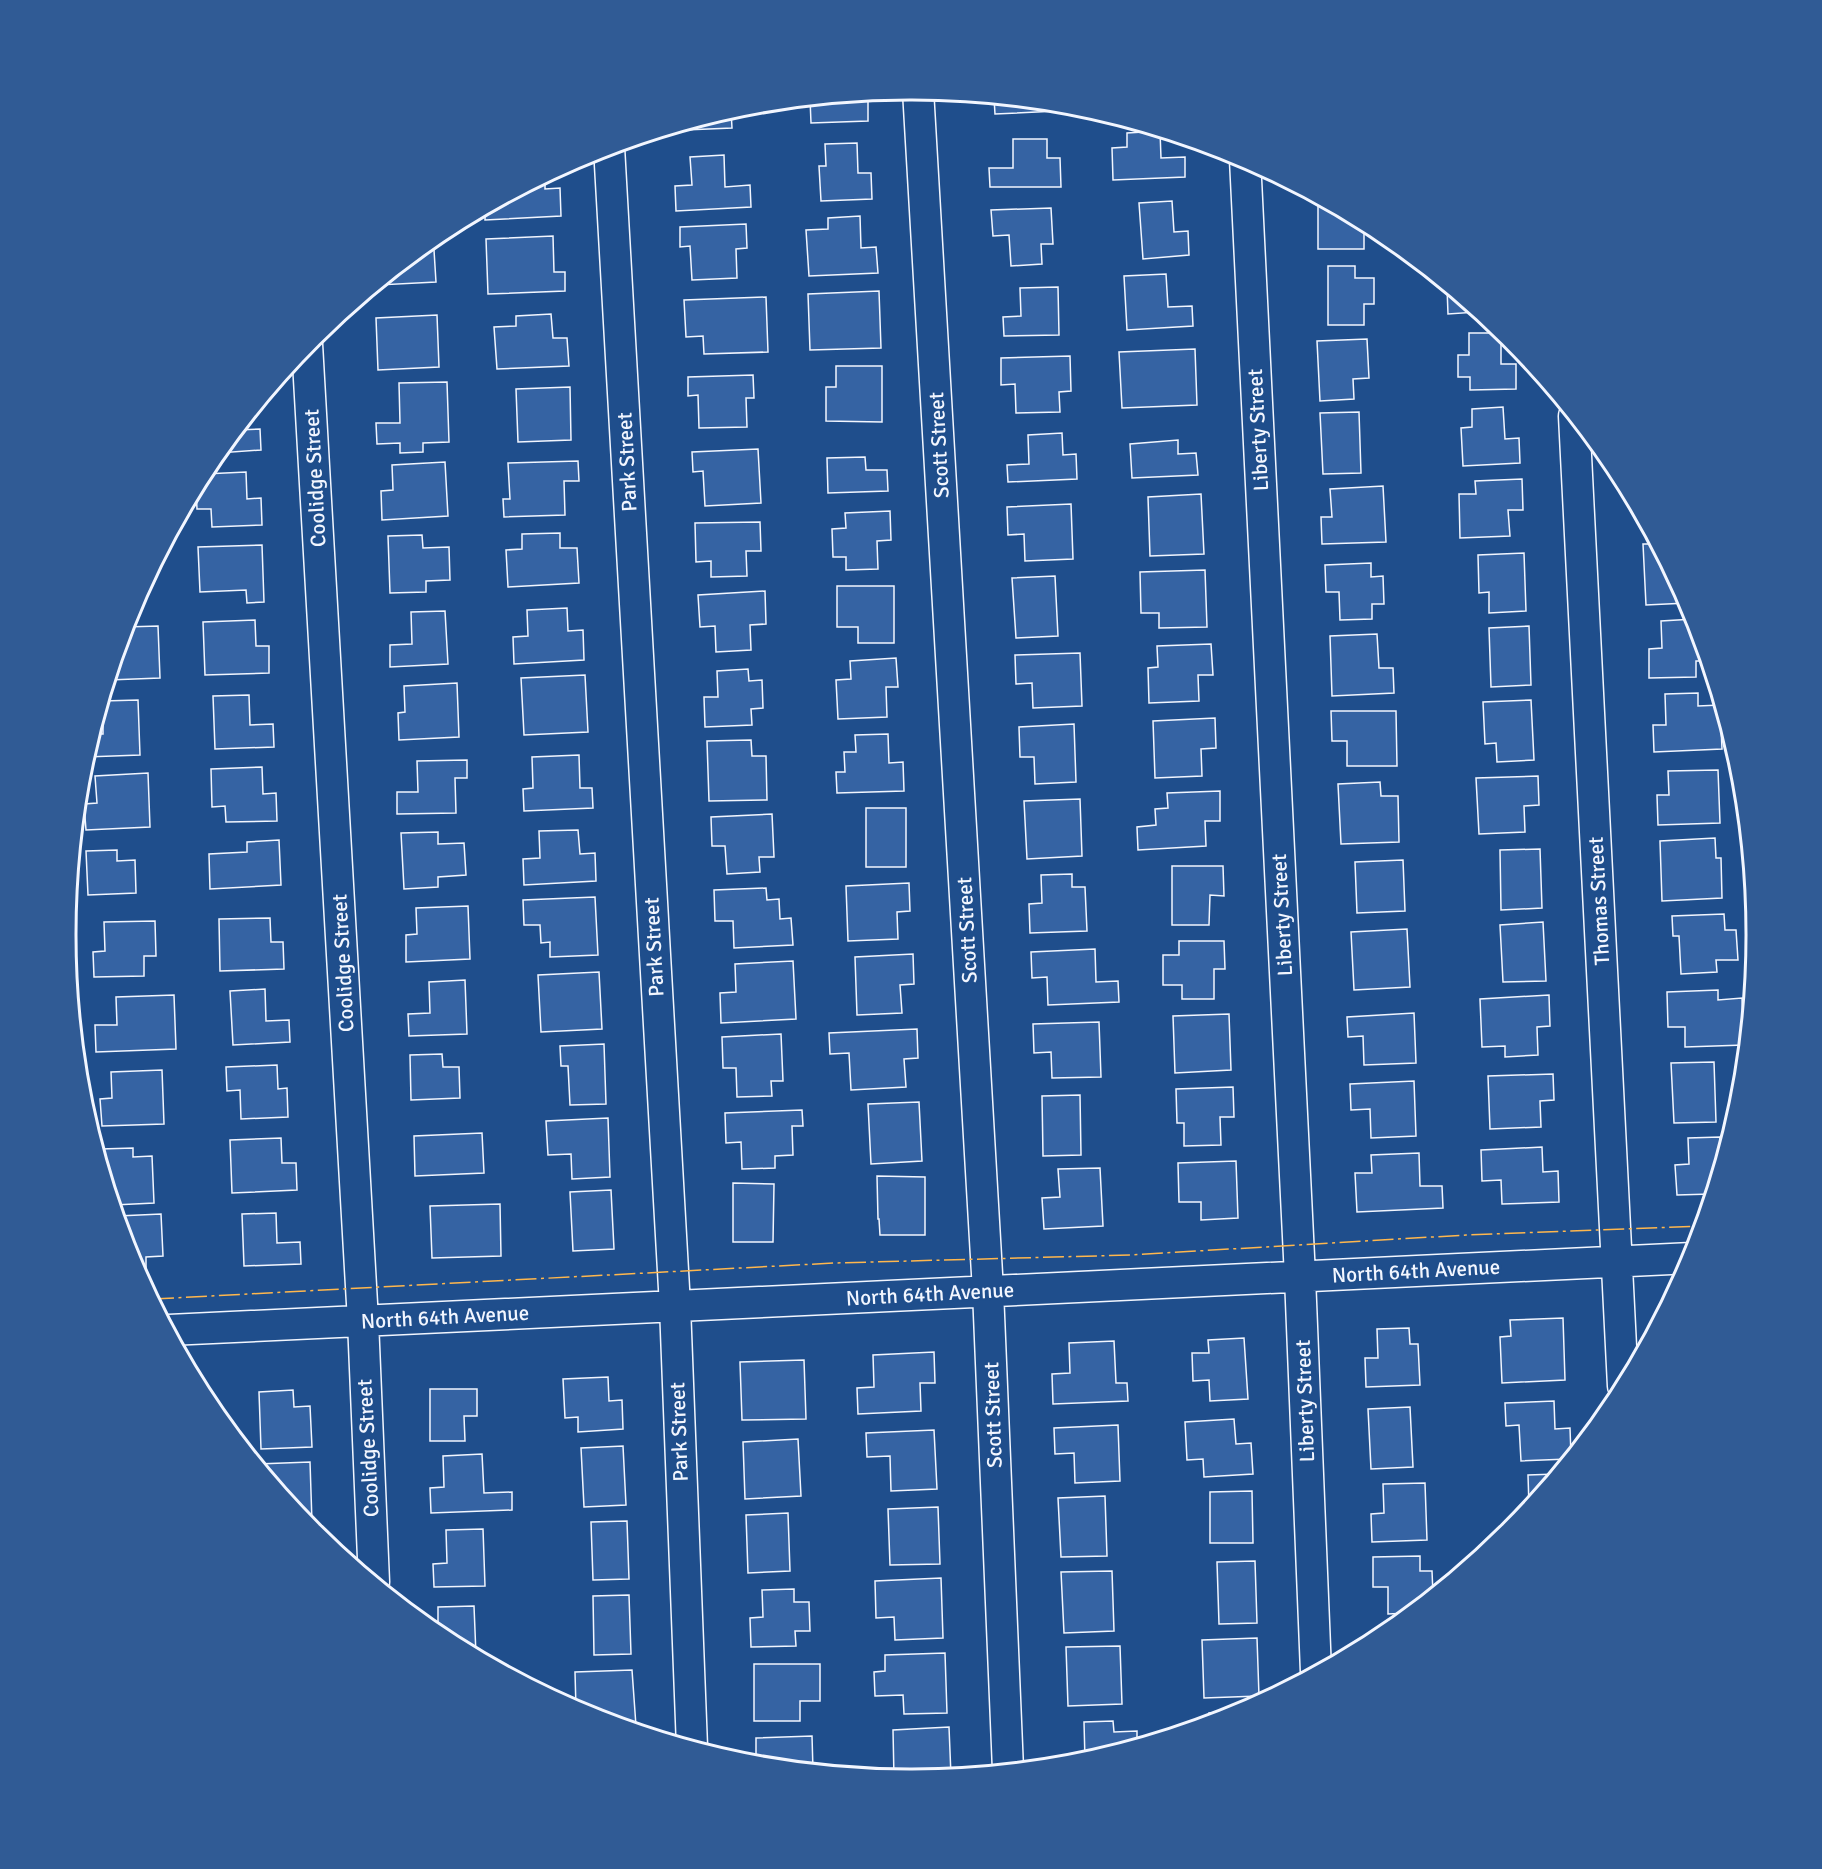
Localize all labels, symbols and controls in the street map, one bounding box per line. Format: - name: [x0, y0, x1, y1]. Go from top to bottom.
- street label: Liberty Street: [1242, 368, 1274, 492]
- street label: Scott Street: [923, 391, 955, 499]
- street label: Coolidge Street: [298, 408, 332, 548]
- street label: Park Street: [611, 412, 643, 512]
- street label: Thomas Street: [1583, 836, 1615, 966]
- street label: Liberty Street: [1266, 853, 1298, 977]
- street label: Scott Street: [951, 876, 983, 984]
- street label: Coolidge Street: [326, 893, 360, 1033]
- street label: Park Street: [638, 897, 670, 997]
- street label: North 64th Avenue: [1331, 1254, 1501, 1288]
- street label: North 64th Avenue: [845, 1277, 1015, 1311]
- street label: North 64th Avenue: [360, 1300, 530, 1334]
- street label: Liberty Street: [1290, 1339, 1320, 1463]
- street label: Scott Street: [978, 1361, 1008, 1469]
- street label: Coolidge Street: [351, 1378, 385, 1518]
- street label: Park Street: [664, 1382, 694, 1482]

